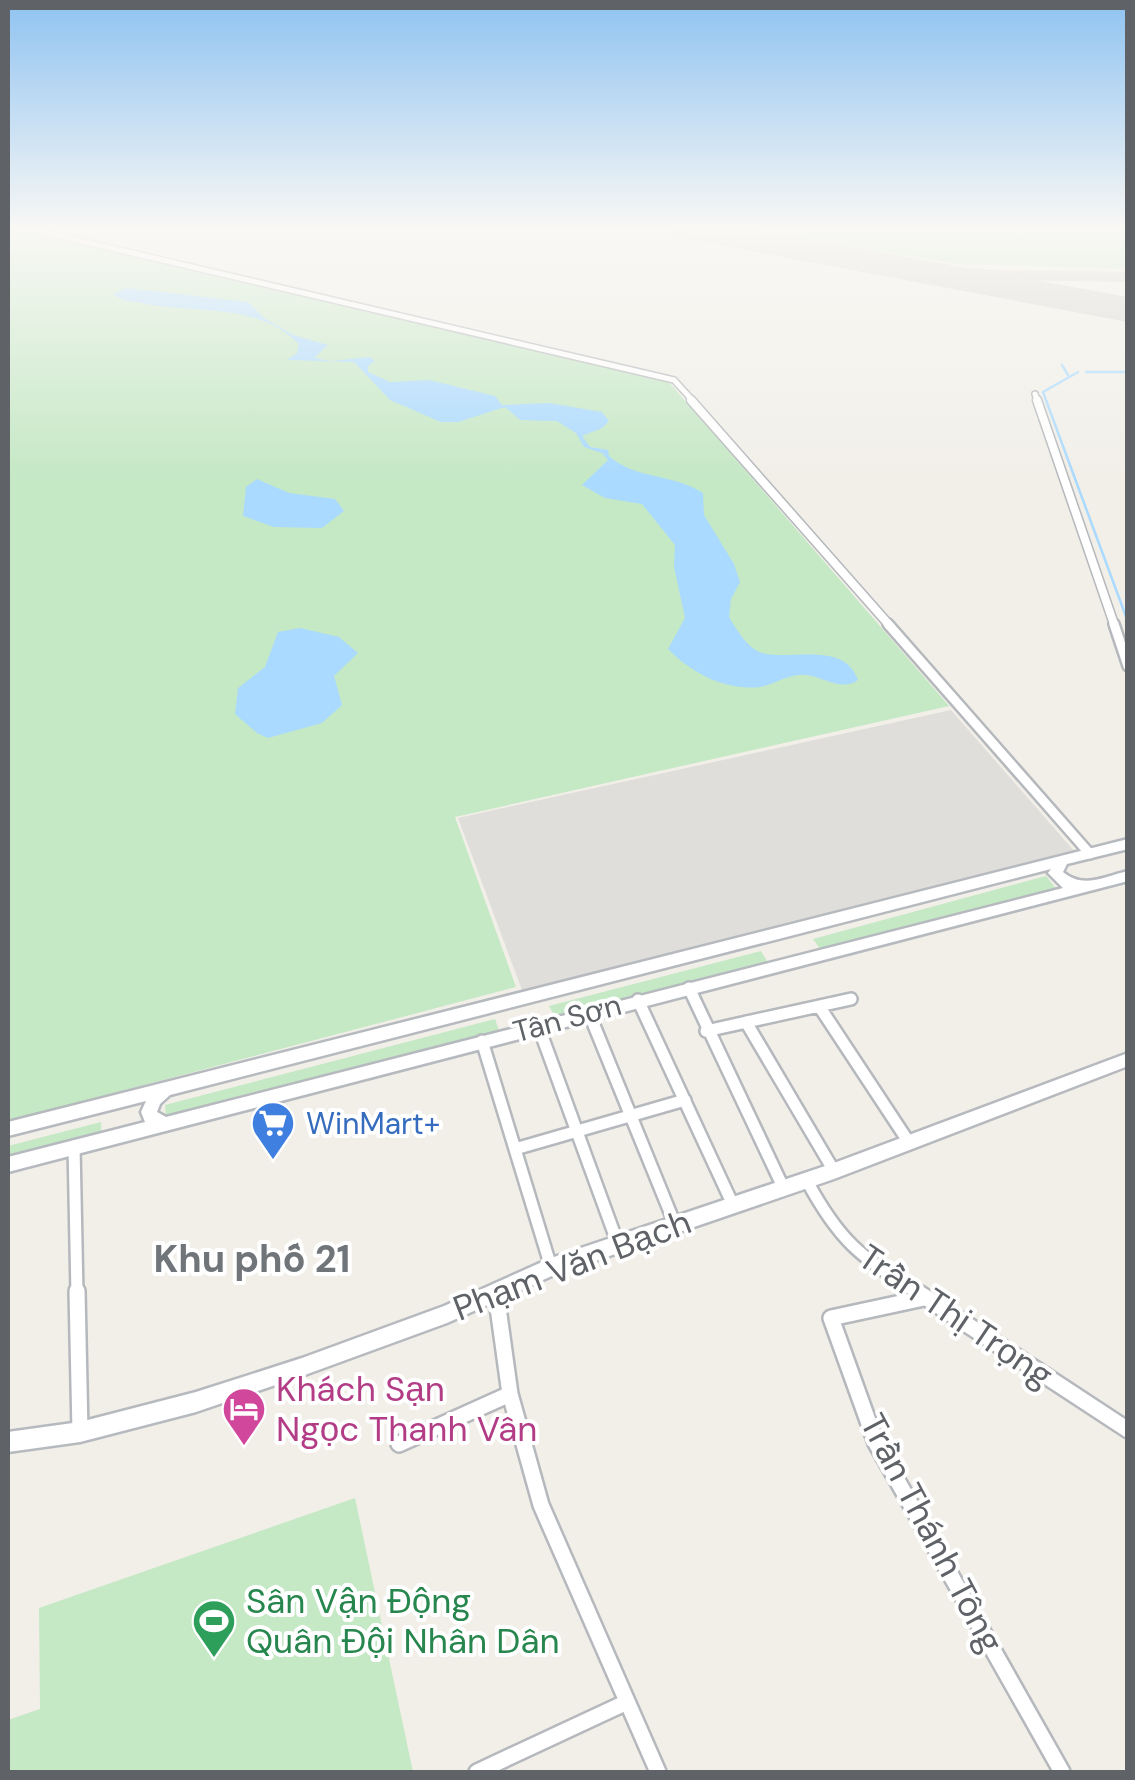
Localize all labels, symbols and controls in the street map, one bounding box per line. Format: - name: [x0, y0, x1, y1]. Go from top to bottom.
- street label: Tân Sơn: [509, 985, 625, 1051]
- supermarket icon: WinMart+: [250, 1100, 296, 1161]
- place label: WinMart+: [306, 1104, 440, 1143]
- street label: Phạm Văn Bạch: [447, 1199, 697, 1331]
- district label: Khu phố 21: [154, 1234, 350, 1284]
- street label: Trần Thị Trọng: [850, 1234, 1062, 1398]
- place label: Khách Sạn Ngọc Thanh Vân: [276, 1366, 537, 1452]
- hotel icon: Khách Sạn Ngọc Thanh Vân: [221, 1386, 267, 1447]
- street label: Trần Thánh Tông: [850, 1406, 1014, 1660]
- place label: Sân Vận Động Quân Đội Nhân Dân: [246, 1578, 560, 1664]
- sports icon: Sân Vận Động Quân Đội Nhân Dân: [191, 1598, 237, 1659]

